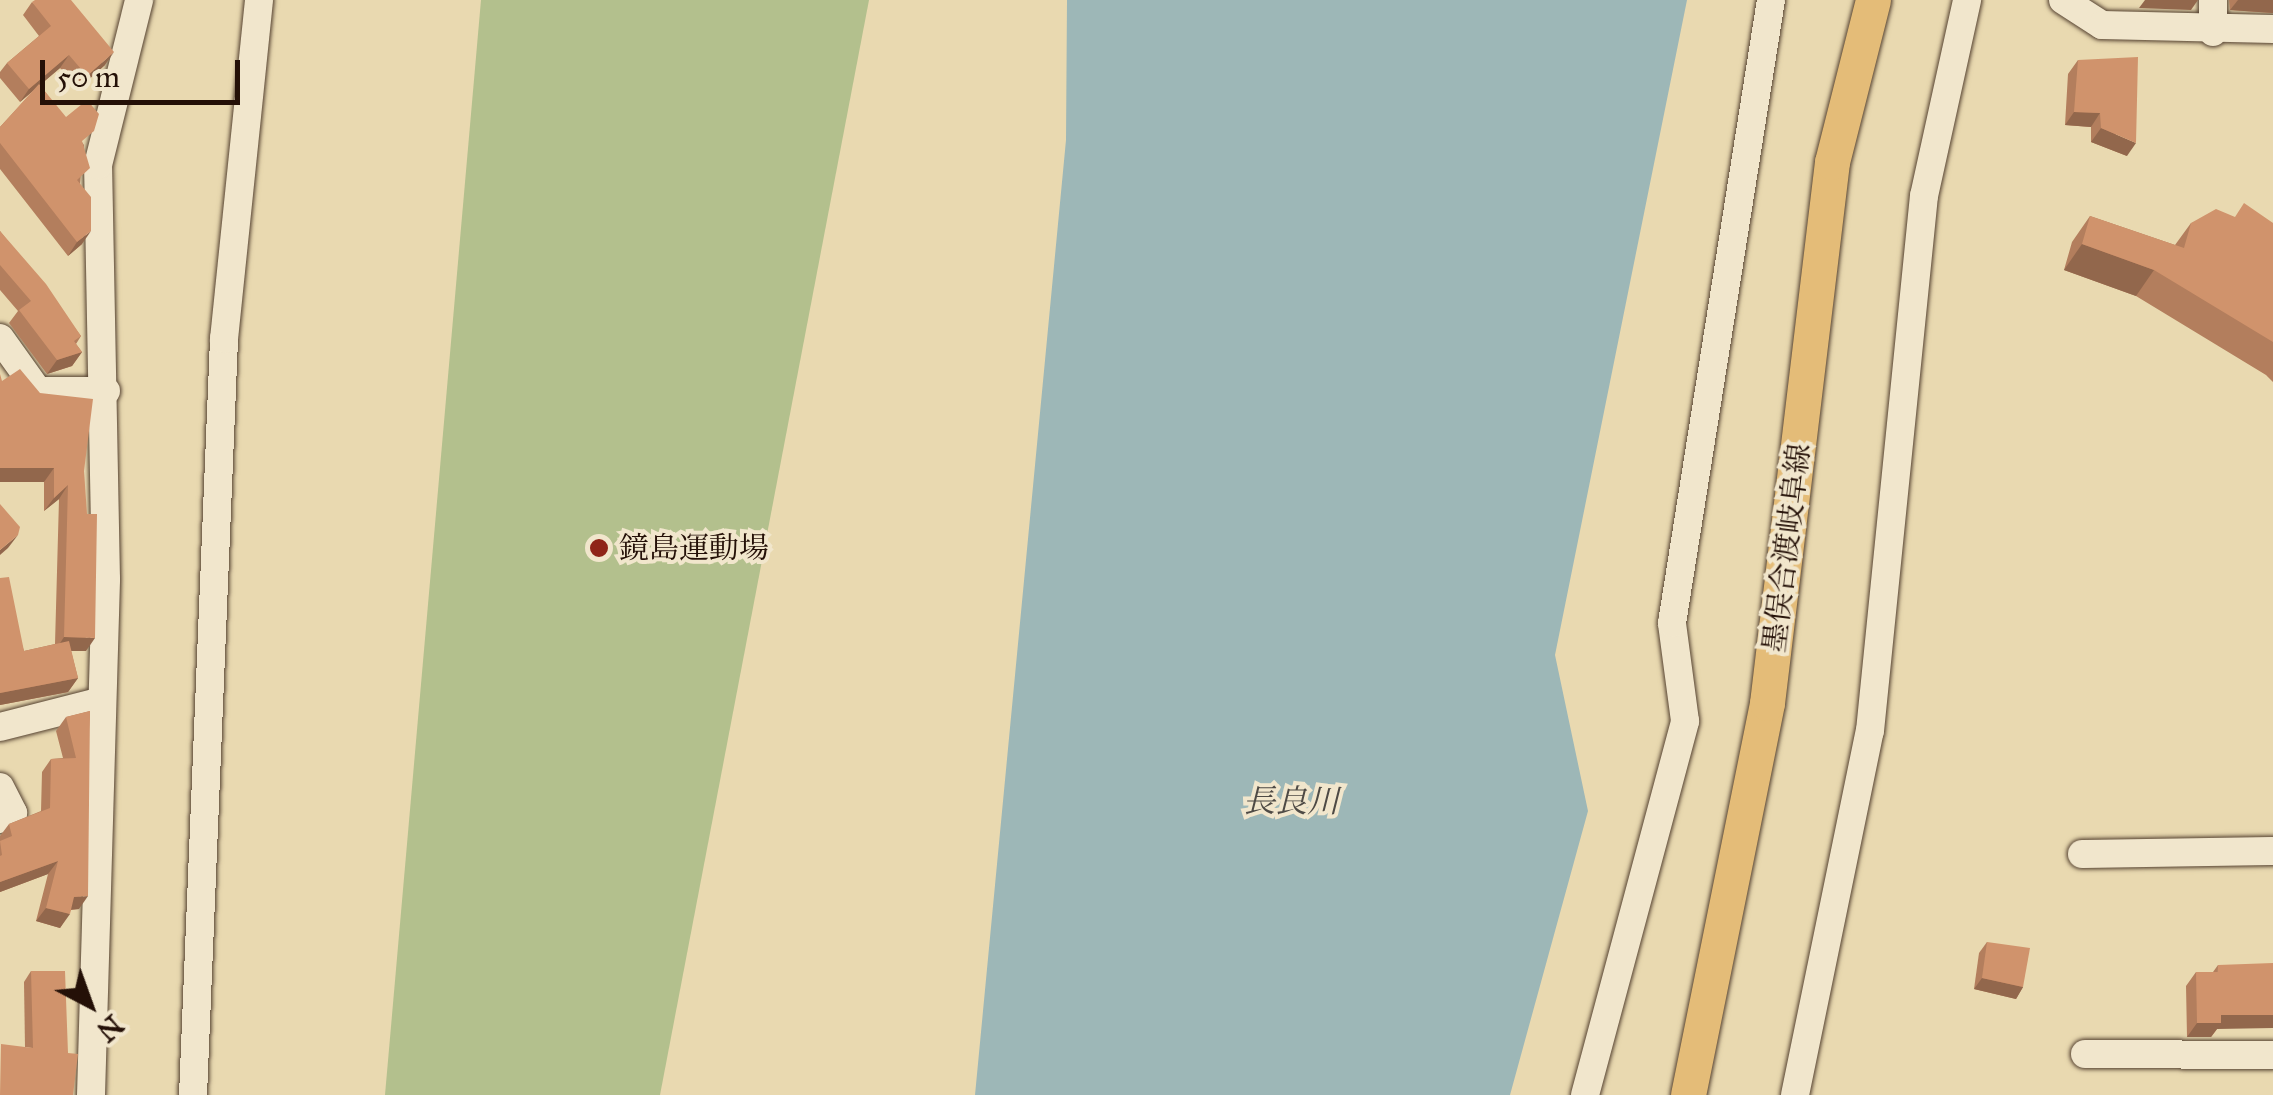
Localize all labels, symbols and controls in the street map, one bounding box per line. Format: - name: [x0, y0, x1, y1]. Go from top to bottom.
- scale bar: [45, 40, 245, 102]
- text: 50 m: [57, 59, 120, 95]
- street label: 墨俣合渡岐阜線: [1756, 442, 1818, 654]
- place label: 鏡島運動場: [619, 530, 769, 566]
- marker: 鏡島運動場: [588, 537, 610, 559]
- water label: 長良川: [1243, 783, 1339, 821]
- north arrow: [40, 955, 140, 1055]
- text: N: [90, 1007, 130, 1049]

